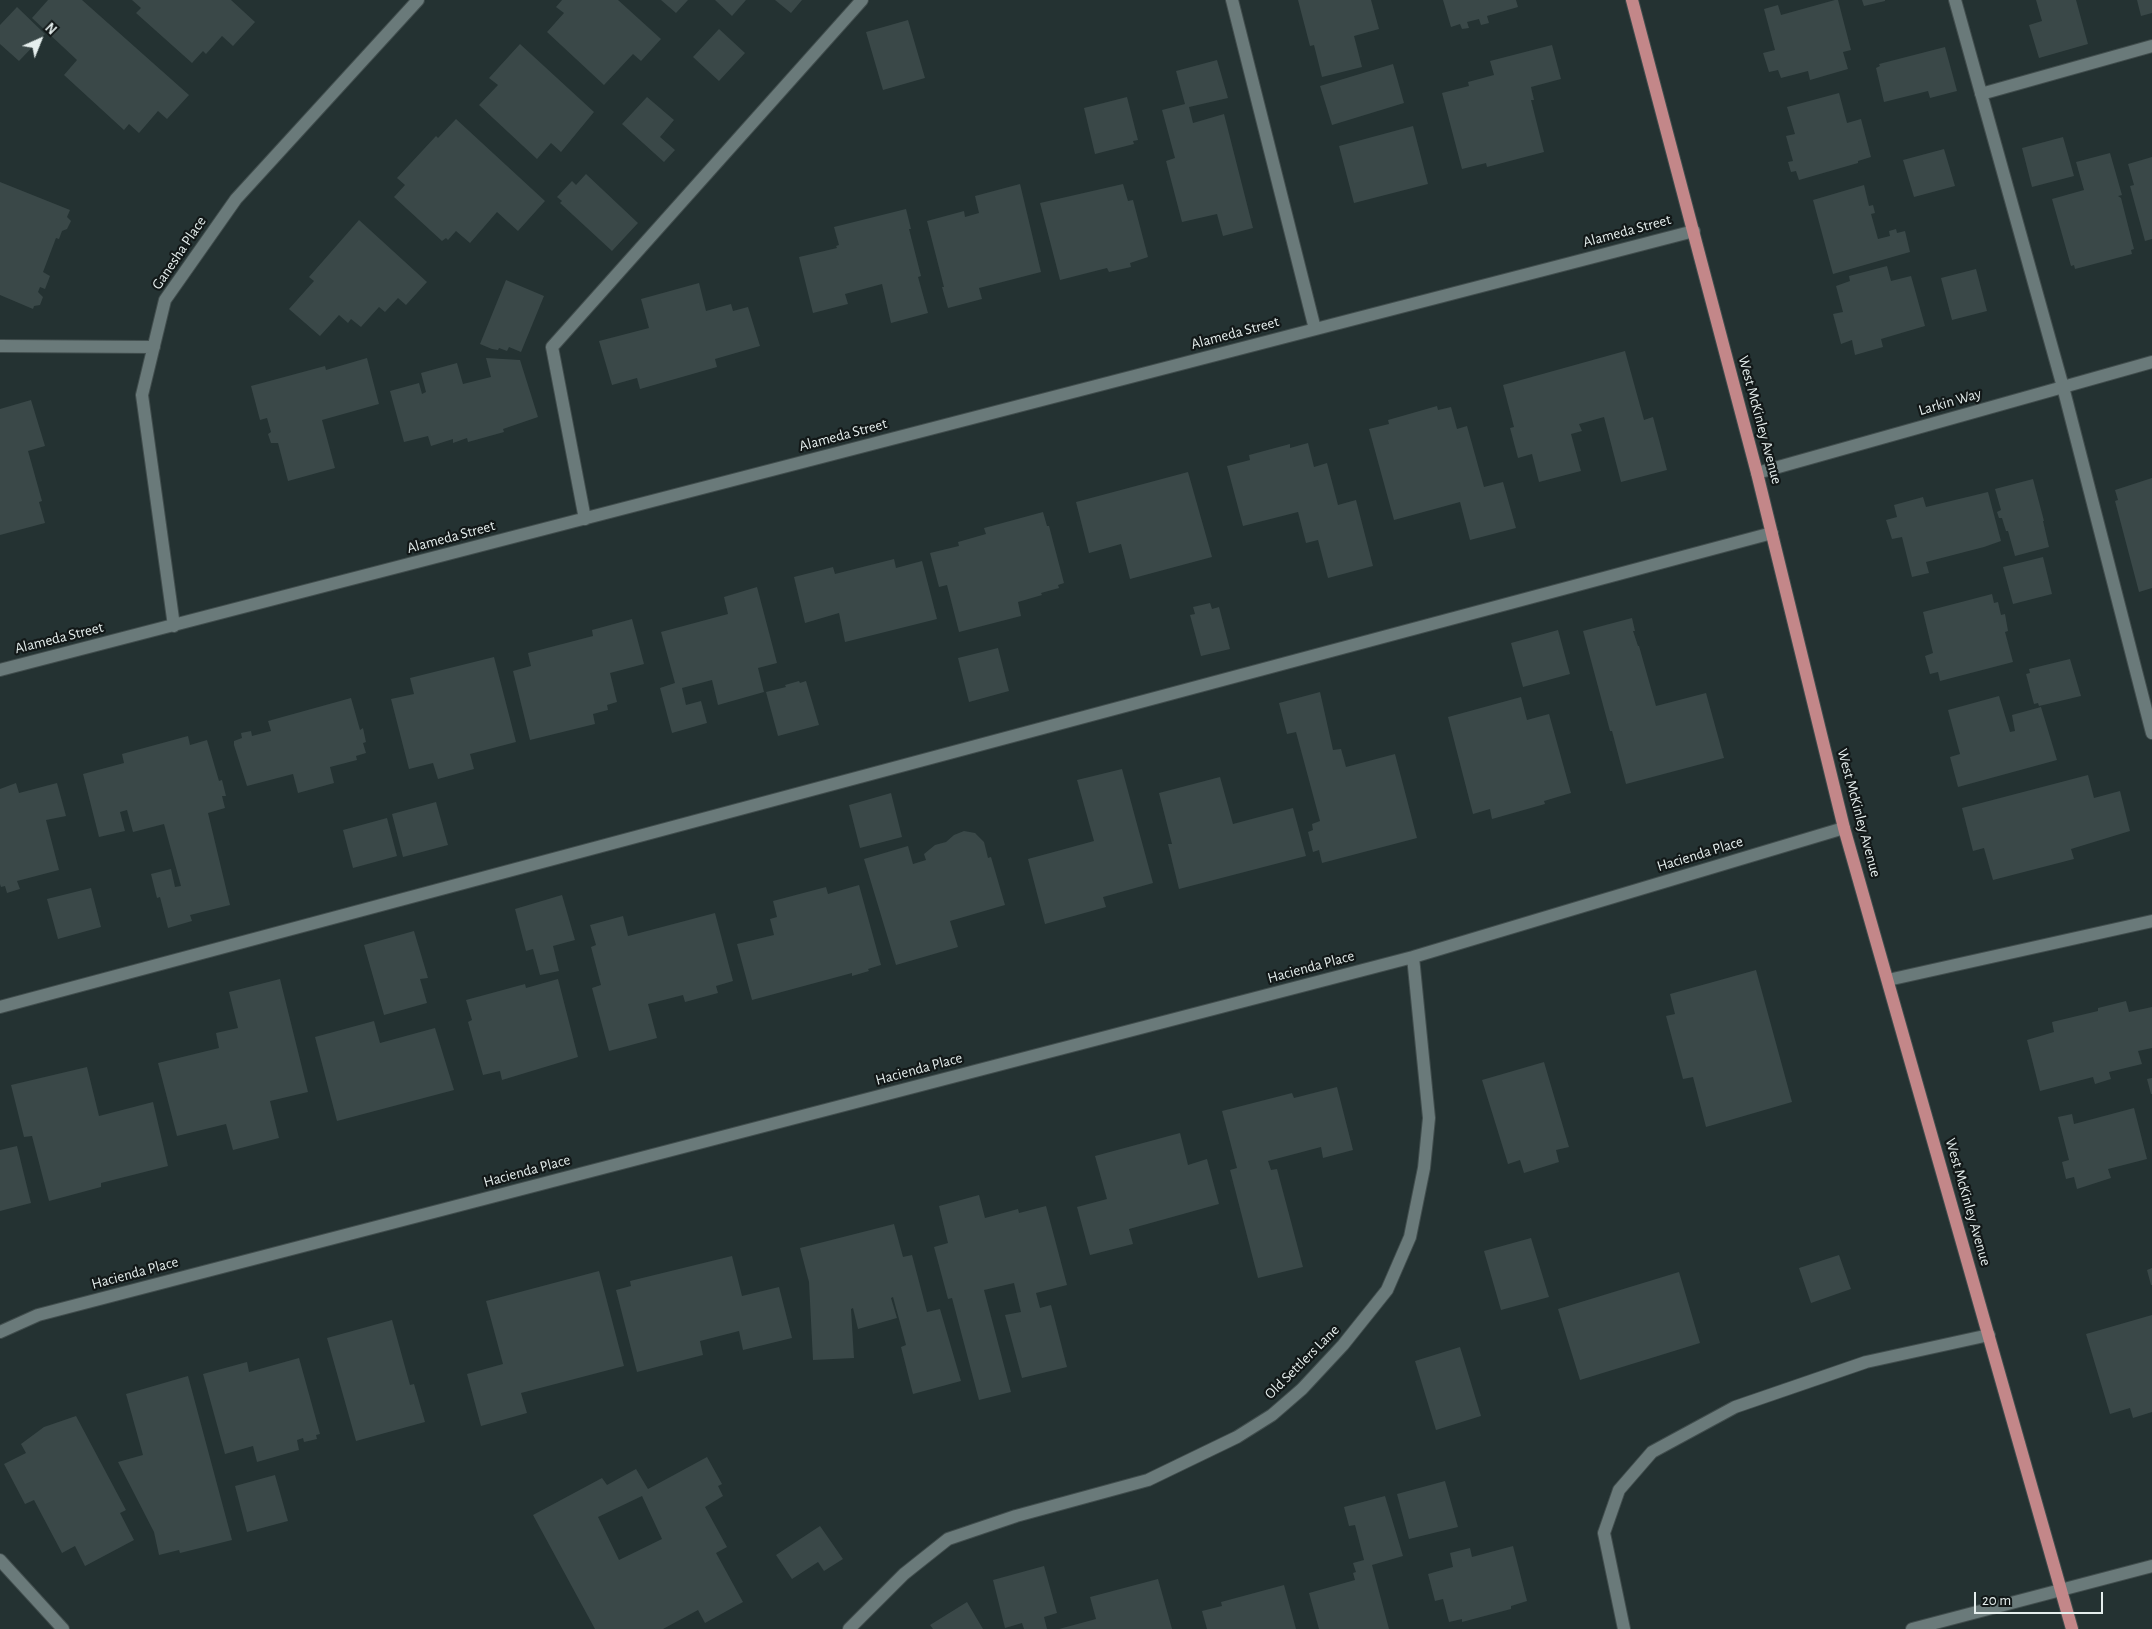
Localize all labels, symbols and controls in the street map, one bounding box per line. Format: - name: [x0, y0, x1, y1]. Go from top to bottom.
- north arrow: [15, 15, 65, 65]
- text: N: [42, 21, 59, 38]
- street label: Alameda Street: [1581, 211, 1673, 251]
- street label: Ganesha Place: [148, 213, 210, 293]
- street label: Alameda Street: [1189, 313, 1281, 353]
- street label: West McKinley Avenue: [1734, 354, 1786, 486]
- street label: Larkin Way: [1917, 384, 1983, 420]
- street label: Alameda Street: [797, 415, 889, 455]
- street label: Alameda Street: [405, 517, 497, 557]
- street label: Alameda Street: [13, 618, 105, 658]
- street label: West McKinley Avenue: [1833, 747, 1885, 879]
- street label: Hacienda Place: [1655, 832, 1745, 876]
- street label: Hacienda Place: [1266, 947, 1356, 987]
- street label: Hacienda Place: [874, 1049, 964, 1089]
- street label: West McKinley Avenue: [1941, 1136, 1995, 1268]
- street label: Hacienda Place: [482, 1151, 572, 1191]
- street label: Hacienda Place: [90, 1253, 180, 1293]
- street label: Old Settlers Lane: [1261, 1321, 1343, 1403]
- scale bar: [1977, 1582, 2106, 1614]
- text: 20 m: [1982, 1593, 2011, 1608]

